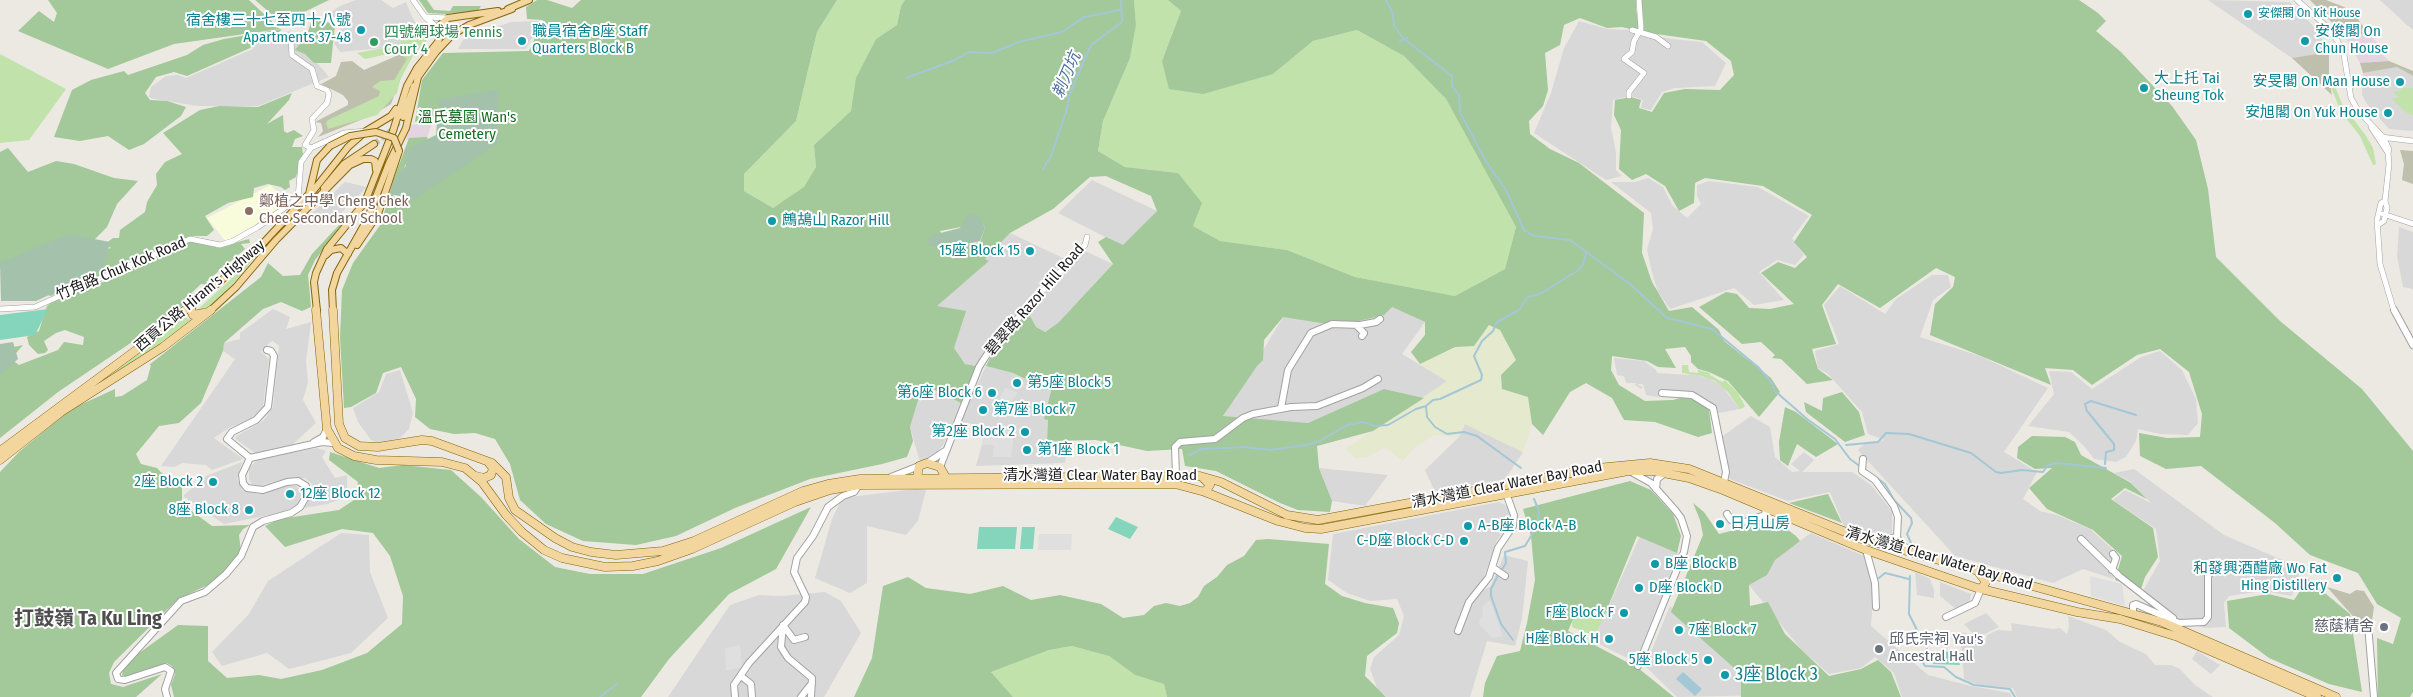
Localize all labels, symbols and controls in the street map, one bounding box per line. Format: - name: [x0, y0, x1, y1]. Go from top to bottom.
- place label: 安傑閣 On Kit House: [2258, 7, 2361, 21]
- marker: 安傑閣 On Kit House: [2242, 8, 2254, 20]
- place label: 宿舍樓三十七至四十八號 Apartments 37-48: [186, 12, 351, 47]
- place label: 職員宿舍B座 Staff Quarters Block B: [532, 23, 647, 58]
- place label: 安俊閣 On Chun House: [2315, 23, 2388, 58]
- marker: 宿舍樓三十七至四十八號 Apartments 37-48: [355, 24, 367, 36]
- place label: 四號網球場 Tennis Court 4: [384, 24, 502, 59]
- marker: 職員宿舍B座 Staff Quarters Block B: [516, 35, 528, 47]
- marker: 安俊閣 On Chun House: [2299, 35, 2311, 47]
- marker: 四號網球場 Tennis Court 4: [368, 36, 380, 48]
- water label: 剃刀坑: [1049, 49, 1085, 101]
- place label: 大上托 Tai Sheung Tok: [2154, 70, 2224, 105]
- place label: 安旻閣 On Man House: [2253, 73, 2390, 91]
- marker: 安旻閣 On Man House: [2394, 76, 2406, 88]
- marker: 大上托 Tai Sheung Tok: [2138, 82, 2150, 94]
- place label: 安旭閣 On Yuk House: [2245, 104, 2378, 122]
- marker: 安旭閣 On Yuk House: [2382, 107, 2394, 119]
- park label: 溫氏墓園 Wan's Cemetery: [418, 109, 516, 144]
- place label: 鄭植之中學 Cheng Chek Chee Secondary School: [259, 193, 409, 228]
- marker: 鄭植之中學 Cheng Chek Chee Secondary School: [243, 205, 255, 217]
- place label: 鷓鴣山 Razor Hill: [782, 212, 889, 230]
- marker: 鷓鴣山 Razor Hill: [766, 215, 778, 227]
- street label: 竹角路 Chuk Kok Road: [53, 233, 189, 305]
- street label: 西貢公路 Hiram's Highway: [131, 236, 269, 356]
- street label: 碧翠路 Razor Hill Road: [982, 241, 1088, 359]
- place label: 15座 Block 15: [939, 242, 1020, 260]
- marker: 15座 Block 15: [1024, 245, 1036, 257]
- place label: 第5座 Block 5: [1027, 374, 1111, 392]
- marker: 第5座 Block 5: [1011, 377, 1023, 389]
- place label: 第6座 Block 6: [897, 384, 982, 402]
- marker: 第6座 Block 6: [986, 387, 998, 399]
- place label: 第7座 Block 7: [993, 401, 1076, 419]
- marker: 第7座 Block 7: [977, 404, 989, 416]
- place label: 第2座 Block 2: [931, 423, 1015, 441]
- marker: 第2座 Block 2: [1019, 426, 1031, 438]
- place label: 第1座 Block 1: [1037, 441, 1119, 459]
- marker: 第1座 Block 1: [1021, 444, 1033, 456]
- street label: 清水灣道 Clear Water Bay Road: [1410, 458, 1604, 512]
- street label: 清水灣道 Clear Water Bay Road: [1003, 467, 1197, 485]
- place label: 2座 Block 2: [134, 473, 203, 491]
- marker: 2座 Block 2: [207, 476, 219, 488]
- place label: 12座 Block 12: [300, 485, 380, 503]
- marker: 12座 Block 12: [284, 488, 296, 500]
- place label: 8座 Block 8: [169, 501, 239, 519]
- marker: 8座 Block 8: [243, 504, 255, 516]
- place label: 日月山房: [1730, 515, 1790, 533]
- place label: A-B座 Block A-B: [1478, 517, 1576, 535]
- marker: 日月山房: [1714, 518, 1726, 530]
- marker: A-B座 Block A-B: [1462, 520, 1474, 532]
- street label: 清水灣道 Clear Water Bay Road: [1843, 524, 2035, 594]
- place label: C-D座 Block C-D: [1357, 532, 1454, 550]
- marker: C-D座 Block C-D: [1458, 535, 1470, 547]
- place label: B座 Block B: [1665, 555, 1737, 573]
- marker: B座 Block B: [1649, 558, 1661, 570]
- place label: 和發興酒醋廠 Wo Fat Hing Distillery: [2193, 560, 2327, 595]
- marker: 和發興酒醋廠 Wo Fat Hing Distillery: [2331, 572, 2343, 584]
- place label: D座 Block D: [1649, 579, 1722, 597]
- marker: D座 Block D: [1633, 582, 1645, 594]
- place label: F座 Block F: [1545, 604, 1614, 622]
- district label: 打鼓嶺 Ta Ku Ling: [14, 607, 162, 631]
- marker: F座 Block F: [1618, 607, 1630, 619]
- place label: 慈蔭精舍: [2314, 618, 2374, 636]
- place label: 7座 Block 7: [1689, 621, 1757, 639]
- marker: 慈蔭精舍: [2378, 621, 2390, 633]
- marker: 7座 Block 7: [1673, 624, 1685, 636]
- place label: H座 Block H: [1525, 630, 1599, 648]
- place label: 邱氏宗祠 Yau's Ancestral Hall: [1889, 631, 1983, 666]
- marker: H座 Block H: [1603, 633, 1615, 645]
- marker: 邱氏宗祠 Yau's Ancestral Hall: [1873, 643, 1885, 655]
- place label: 5座 Block 5: [1629, 651, 1698, 669]
- marker: 5座 Block 5: [1702, 654, 1714, 666]
- place label: 3座 Block 3: [1735, 664, 1818, 686]
- marker: 3座 Block 3: [1719, 669, 1731, 681]

